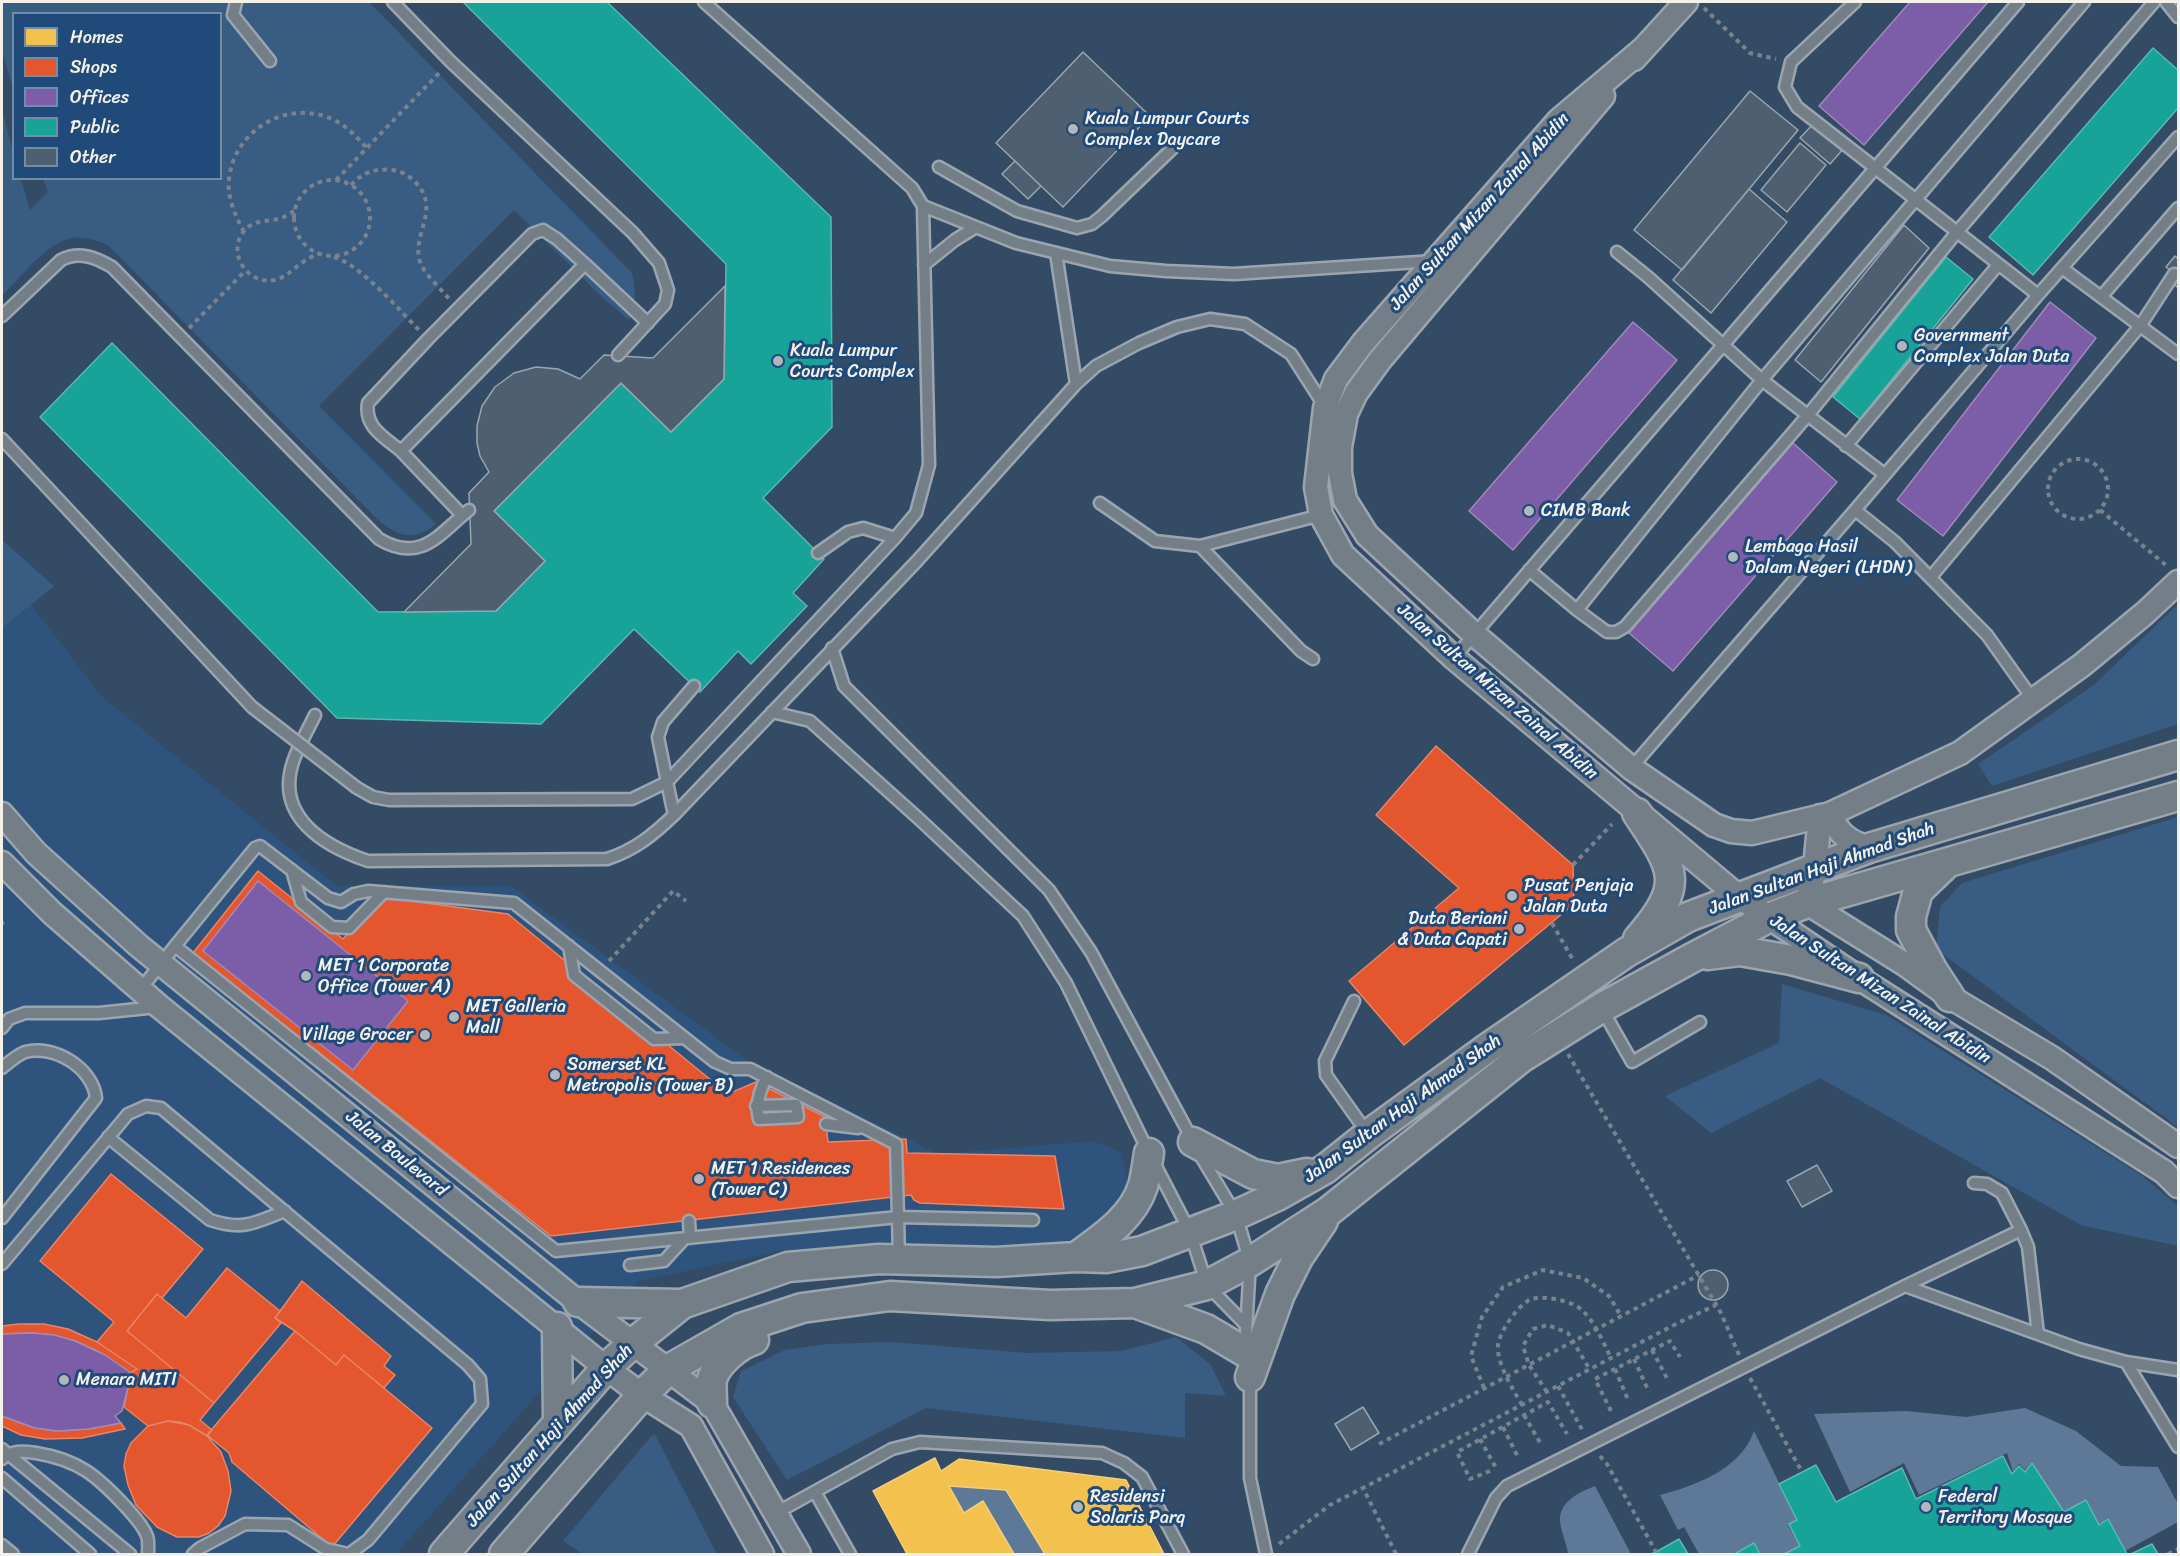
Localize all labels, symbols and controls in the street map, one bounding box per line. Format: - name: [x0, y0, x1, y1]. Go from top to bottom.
- legend: [12, 12, 222, 180]
- text: Homes: [70, 21, 123, 53]
- text: Shops: [70, 51, 117, 83]
- text: Offices: [70, 81, 129, 113]
- place label: Kuala Lumpur Courts Complex Daycare: [1085, 108, 1249, 150]
- street label: Jalan Sultan Mizan Zainal Abidin: [1386, 109, 1574, 315]
- text: Public: [70, 111, 120, 143]
- marker: Kuala Lumpur Courts Complex Daycare: [1066, 122, 1080, 136]
- text: Other: [70, 141, 116, 173]
- place label: Government Complex Jalan Duta: [1914, 325, 2069, 368]
- marker: Government Complex Jalan Duta: [1895, 339, 1909, 353]
- place label: Kuala Lumpur Courts Complex: [790, 340, 915, 382]
- marker: Kuala Lumpur Courts Complex: [771, 354, 785, 368]
- place label: CIMB Bank: [1541, 500, 1631, 522]
- marker: CIMB Bank: [1522, 504, 1536, 518]
- place label: Lembaga Hasil Dalam Negeri (LHDN): [1745, 536, 1912, 578]
- marker: Lembaga Hasil Dalam Negeri (LHDN): [1726, 550, 1740, 564]
- street label: Jalan Sultan Mizan Zainal Abidin: [1392, 599, 1602, 785]
- street label: Jalan Sultan Haji Ahmad Shah: [1706, 818, 1938, 920]
- place label: Pusat Penjaja Jalan Duta: [1524, 875, 1633, 918]
- marker: Pusat Penjaja Jalan Duta: [1505, 889, 1519, 903]
- place label: Duta Beriani & Duta Capati: [1397, 908, 1507, 950]
- street label: Jalan Sultan Mizan Zainal Abidin: [1766, 911, 1994, 1069]
- marker: Duta Beriani & Duta Capati: [1512, 922, 1526, 936]
- place label: MET 1 Corporate Office (Tower A): [318, 955, 449, 998]
- marker: MET 1 Corporate Office (Tower A): [299, 969, 313, 983]
- place label: MET Galleria Mall: [466, 996, 566, 1038]
- marker: MET Galleria Mall: [447, 1010, 461, 1024]
- place label: Village Grocer: [302, 1024, 413, 1046]
- marker: Village Grocer: [418, 1028, 432, 1042]
- street label: Jalan Sultan Haji Ahmad Shah: [1300, 1030, 1506, 1188]
- place label: Somerset KL Metropolis (Tower B): [567, 1054, 732, 1096]
- marker: Somerset KL Metropolis (Tower B): [548, 1068, 562, 1082]
- street label: Jalan Boulevard: [341, 1107, 451, 1201]
- place label: MET 1 Residences (Tower C): [711, 1158, 850, 1200]
- marker: MET 1 Residences (Tower C): [692, 1172, 706, 1186]
- street label: Jalan Sultan Haji Ahmad Shah: [462, 1340, 638, 1532]
- place label: Menara MITI: [76, 1369, 177, 1391]
- marker: Menara MITI: [57, 1373, 71, 1387]
- place label: Residensi Solaris Parq: [1090, 1486, 1185, 1528]
- place label: Federal Territory Mosque: [1938, 1486, 2072, 1528]
- marker: Residensi Solaris Parq: [1071, 1500, 1085, 1514]
- marker: Federal Territory Mosque: [1919, 1500, 1933, 1514]

